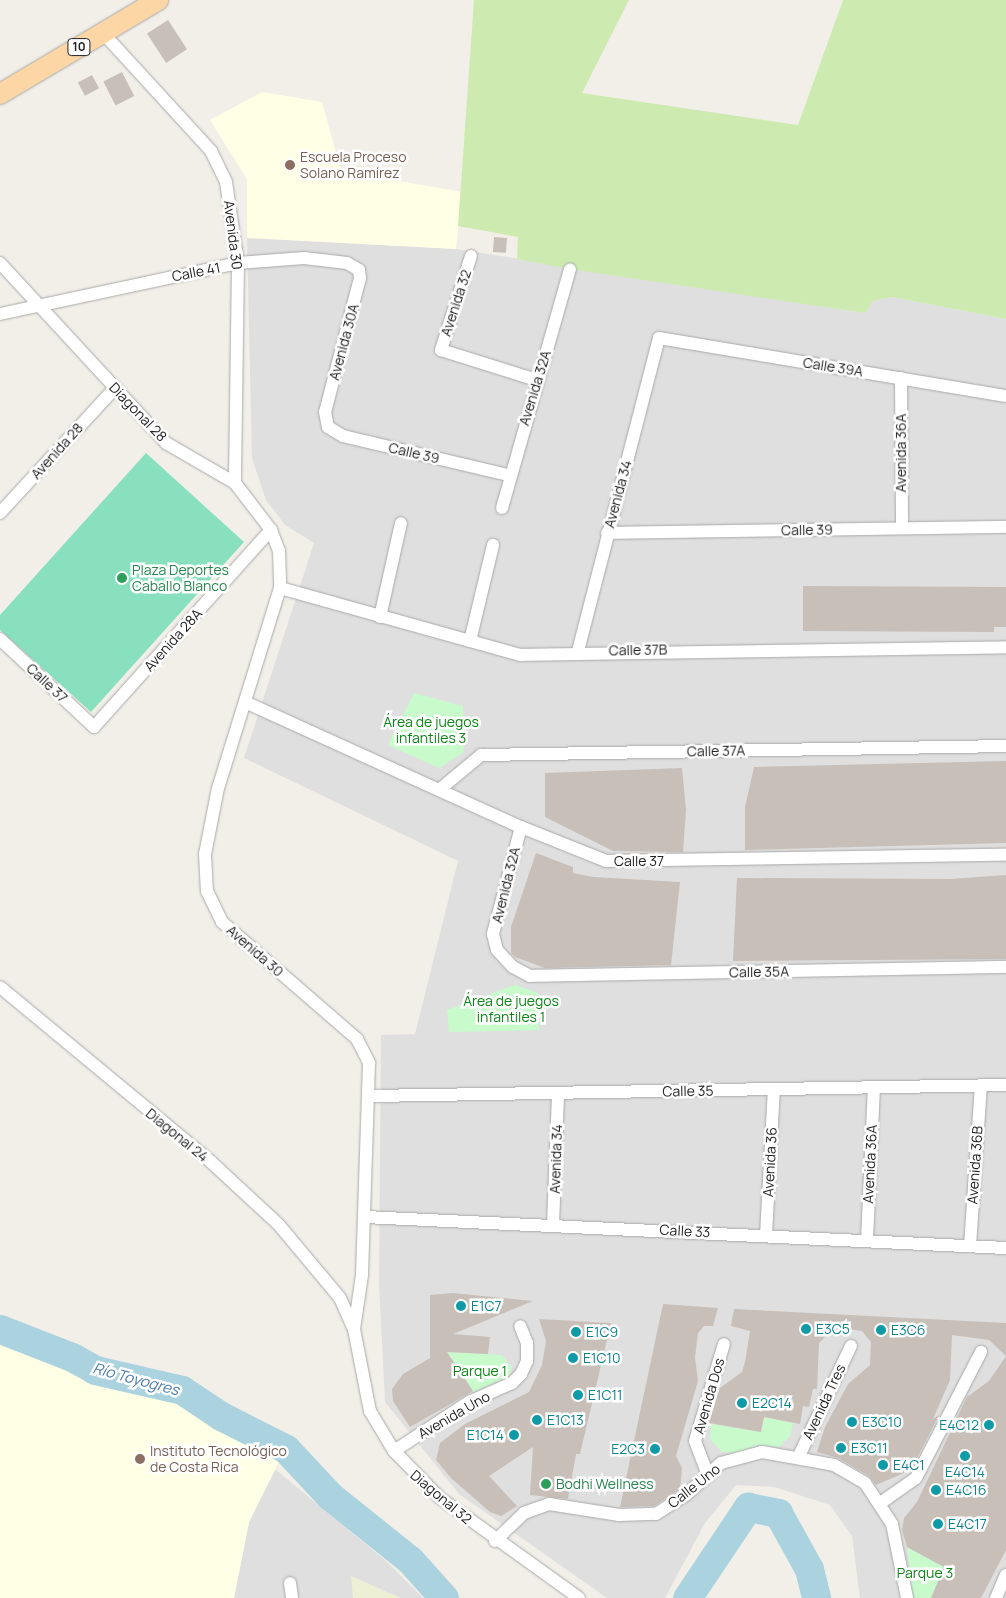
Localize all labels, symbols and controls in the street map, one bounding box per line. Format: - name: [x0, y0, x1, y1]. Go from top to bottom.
- road number: 10: [66, 38, 92, 56]
- place label: Escuela Proceso Solano Ramírez: [300, 149, 406, 182]
- marker: Escuela Proceso Solano Ramírez: [284, 159, 296, 171]
- street label: Avenida 30: [220, 199, 246, 271]
- street label: Calle 41: [170, 259, 222, 285]
- street label: Avenida 32: [437, 267, 475, 339]
- street label: Avenida 30A: [326, 302, 362, 382]
- street label: Avenida 32A: [516, 348, 554, 428]
- street label: Calle 39A: [802, 354, 864, 380]
- street label: Diagonal 28: [106, 379, 170, 445]
- street label: Avenida 36A: [893, 414, 909, 492]
- street label: Avenida 28: [27, 419, 87, 483]
- street label: Calle 39: [387, 439, 441, 467]
- street label: Avenida 34: [601, 458, 635, 530]
- street label: Calle 39: [781, 521, 833, 539]
- place label: Plaza Deportes Caballo Blanco: [132, 562, 229, 594]
- marker: Plaza Deportes Caballo Blanco: [116, 572, 128, 584]
- street label: Avenida 28A: [140, 605, 206, 675]
- street label: Calle 37B: [609, 641, 667, 659]
- street label: Calle 37: [23, 660, 71, 706]
- park label: Área de juegos infantiles 3: [383, 714, 479, 746]
- street label: Calle 37A: [687, 742, 745, 760]
- street label: Avenida 32A: [488, 845, 524, 925]
- street label: Calle 37: [614, 853, 664, 869]
- street label: Avenida 30: [223, 922, 287, 980]
- street label: Calle 35A: [729, 963, 789, 981]
- park label: Área de juegos infantiles 1: [463, 993, 559, 1026]
- street label: Calle 35: [662, 1082, 714, 1100]
- street label: Diagonal 24: [143, 1105, 211, 1165]
- street label: Avenida 34: [546, 1124, 566, 1194]
- street label: Avenida 36A: [860, 1124, 880, 1204]
- street label: Avenida 36B: [964, 1125, 986, 1205]
- street label: Avenida 36: [760, 1127, 780, 1197]
- street label: Calle 33: [659, 1221, 711, 1241]
- place label: E1C7: [471, 1298, 501, 1314]
- marker: E1C7: [455, 1300, 467, 1312]
- place label: E3C5: [816, 1321, 850, 1337]
- place label: E3C6: [891, 1322, 925, 1338]
- marker: E3C5: [800, 1323, 812, 1335]
- place label: E1C9: [586, 1324, 618, 1340]
- marker: E3C6: [875, 1324, 887, 1336]
- marker: E1C9: [570, 1326, 582, 1338]
- place label: E1C10: [583, 1350, 620, 1366]
- marker: E1C10: [567, 1352, 579, 1364]
- street label: Avenida Dos: [690, 1356, 728, 1436]
- water label: Río Toyogres: [91, 1359, 181, 1399]
- street label: Avenida Tres: [799, 1361, 849, 1443]
- park label: Parque 1: [453, 1363, 507, 1379]
- place label: E1C11: [588, 1387, 622, 1403]
- street label: Avenida Uno: [415, 1388, 493, 1442]
- marker: E1C11: [572, 1389, 584, 1401]
- place label: E2C14: [752, 1395, 792, 1411]
- marker: E2C14: [736, 1397, 748, 1409]
- place label: E1C13: [547, 1412, 584, 1428]
- marker: E1C13: [531, 1414, 543, 1426]
- place label: E3C10: [862, 1414, 902, 1430]
- marker: E3C10: [846, 1416, 858, 1428]
- place label: E4C12: [939, 1417, 979, 1433]
- marker: E4C12: [983, 1419, 995, 1431]
- place label: E1C14: [467, 1427, 504, 1443]
- marker: E1C14: [508, 1429, 520, 1441]
- place label: E3C11: [851, 1440, 888, 1456]
- place label: E2C3: [611, 1441, 645, 1457]
- marker: E3C11: [835, 1442, 847, 1454]
- place label: Instituto Tecnológico de Costa Rica: [150, 1443, 287, 1475]
- marker: E2C3: [649, 1443, 661, 1455]
- marker: E4C14: [959, 1450, 971, 1462]
- marker: Instituto Tecnológico de Costa Rica: [134, 1453, 146, 1465]
- place label: E4C1: [893, 1457, 925, 1473]
- marker: E4C1: [877, 1459, 889, 1471]
- street label: Calle Uno: [665, 1460, 723, 1512]
- place label: E4C14: [945, 1464, 985, 1480]
- street label: Diagonal 32: [407, 1466, 475, 1528]
- place label: Bodhi Wellness: [556, 1476, 654, 1492]
- marker: Bodhi Wellness: [540, 1478, 552, 1490]
- place label: E4C16: [946, 1482, 986, 1498]
- marker: E4C16: [930, 1484, 942, 1496]
- place label: E4C17: [948, 1516, 987, 1532]
- marker: E4C17: [932, 1518, 944, 1530]
- park label: Parque 3: [897, 1565, 953, 1581]

